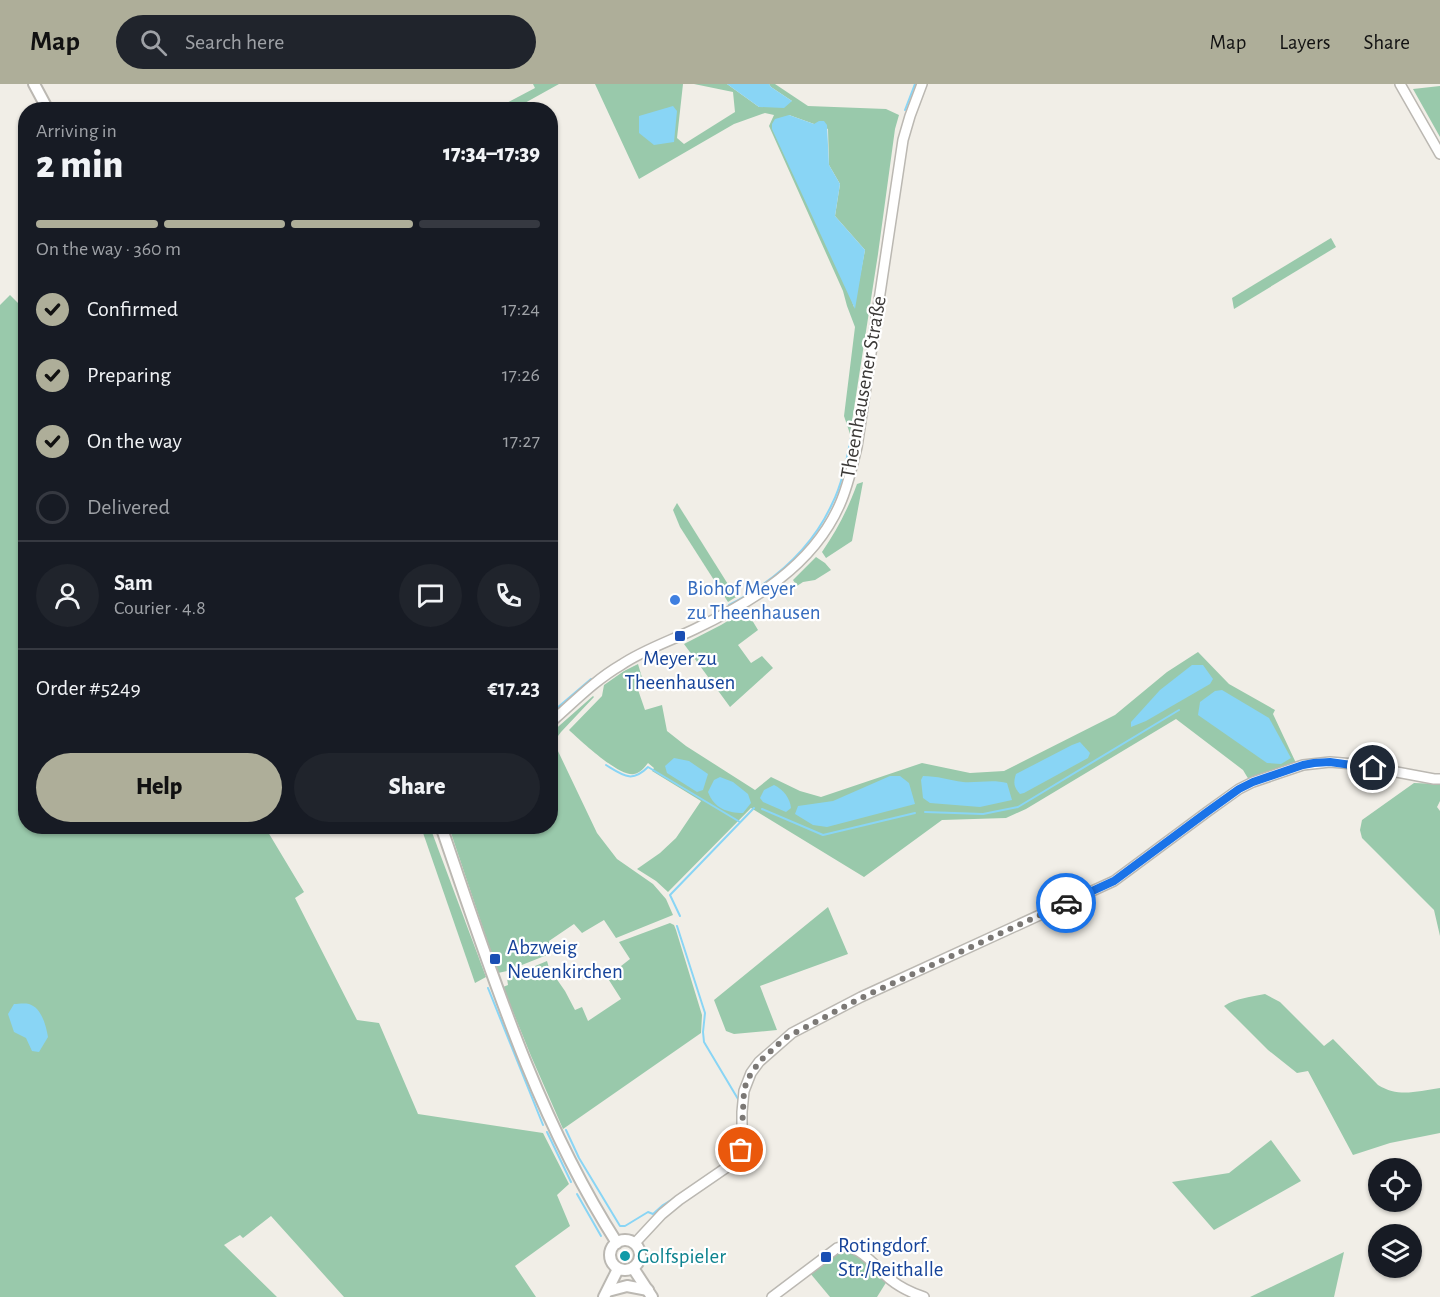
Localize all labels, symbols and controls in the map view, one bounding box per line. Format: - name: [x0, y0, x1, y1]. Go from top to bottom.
- search box: [116, 15, 536, 69]
- icon: search: [137, 26, 170, 59]
- text: Map: [30, 28, 80, 56]
- text: Search here: [185, 31, 284, 53]
- text: Map: [1210, 32, 1246, 53]
- text: Layers: [1279, 32, 1330, 53]
- text: Share: [1363, 32, 1410, 53]
- text: Arriving in: [36, 121, 117, 141]
- text: 17:34–17:39: [443, 142, 540, 164]
- text: 2 min: [36, 146, 123, 185]
- text: On the way · 360 m: [36, 239, 181, 259]
- icon: check: [36, 293, 69, 326]
- street label: Theenhausener Straße: [837, 294, 890, 480]
- text: Confirmed: [87, 298, 178, 320]
- text: 17:24: [501, 299, 540, 319]
- icon: check: [36, 359, 69, 392]
- text: Preparing: [87, 364, 171, 386]
- text: 17:26: [502, 365, 540, 385]
- icon: check: [36, 425, 69, 458]
- text: On the way: [87, 430, 182, 452]
- text: 17:27: [503, 431, 540, 451]
- text: Delivered: [87, 496, 170, 518]
- button: person: [36, 564, 99, 627]
- button: chat: [399, 564, 462, 627]
- button: phone: [477, 564, 540, 627]
- text: Sam: [114, 572, 153, 594]
- place label: Biohof Meyer zu Theenhausen: [687, 578, 821, 623]
- marker: Biohof Meyer zu Theenhausen: [668, 593, 682, 607]
- text: Courier · 4.8: [114, 598, 206, 618]
- marker: Meyer zu Theenhausen: [673, 629, 687, 643]
- place label: Meyer zu Theenhausen: [625, 648, 735, 693]
- text: Order #5249: [36, 677, 141, 699]
- text: €17.23: [487, 677, 540, 699]
- pin: [1347, 742, 1398, 793]
- icon: home: [1356, 751, 1389, 784]
- button: Help: [36, 753, 282, 822]
- button: Share: [294, 753, 540, 822]
- courier: [1036, 873, 1096, 933]
- icon: car: [1050, 887, 1083, 920]
- place label: Abzweig Neuenkirchen: [507, 937, 623, 982]
- marker: Abzweig Neuenkirchen: [488, 952, 502, 966]
- pin: [715, 1124, 766, 1175]
- icon: bag: [724, 1133, 757, 1166]
- map controls: [1368, 1158, 1422, 1278]
- button: locate: [1368, 1158, 1422, 1212]
- button: layers: [1368, 1224, 1422, 1278]
- place label: Rotingdorf. Str./Reithalle: [838, 1235, 944, 1280]
- place label: Golfspieler: [637, 1246, 726, 1267]
- marker: Golfspieler: [618, 1249, 632, 1263]
- marker: Rotingdorf. Str./Reithalle: [819, 1250, 833, 1264]

